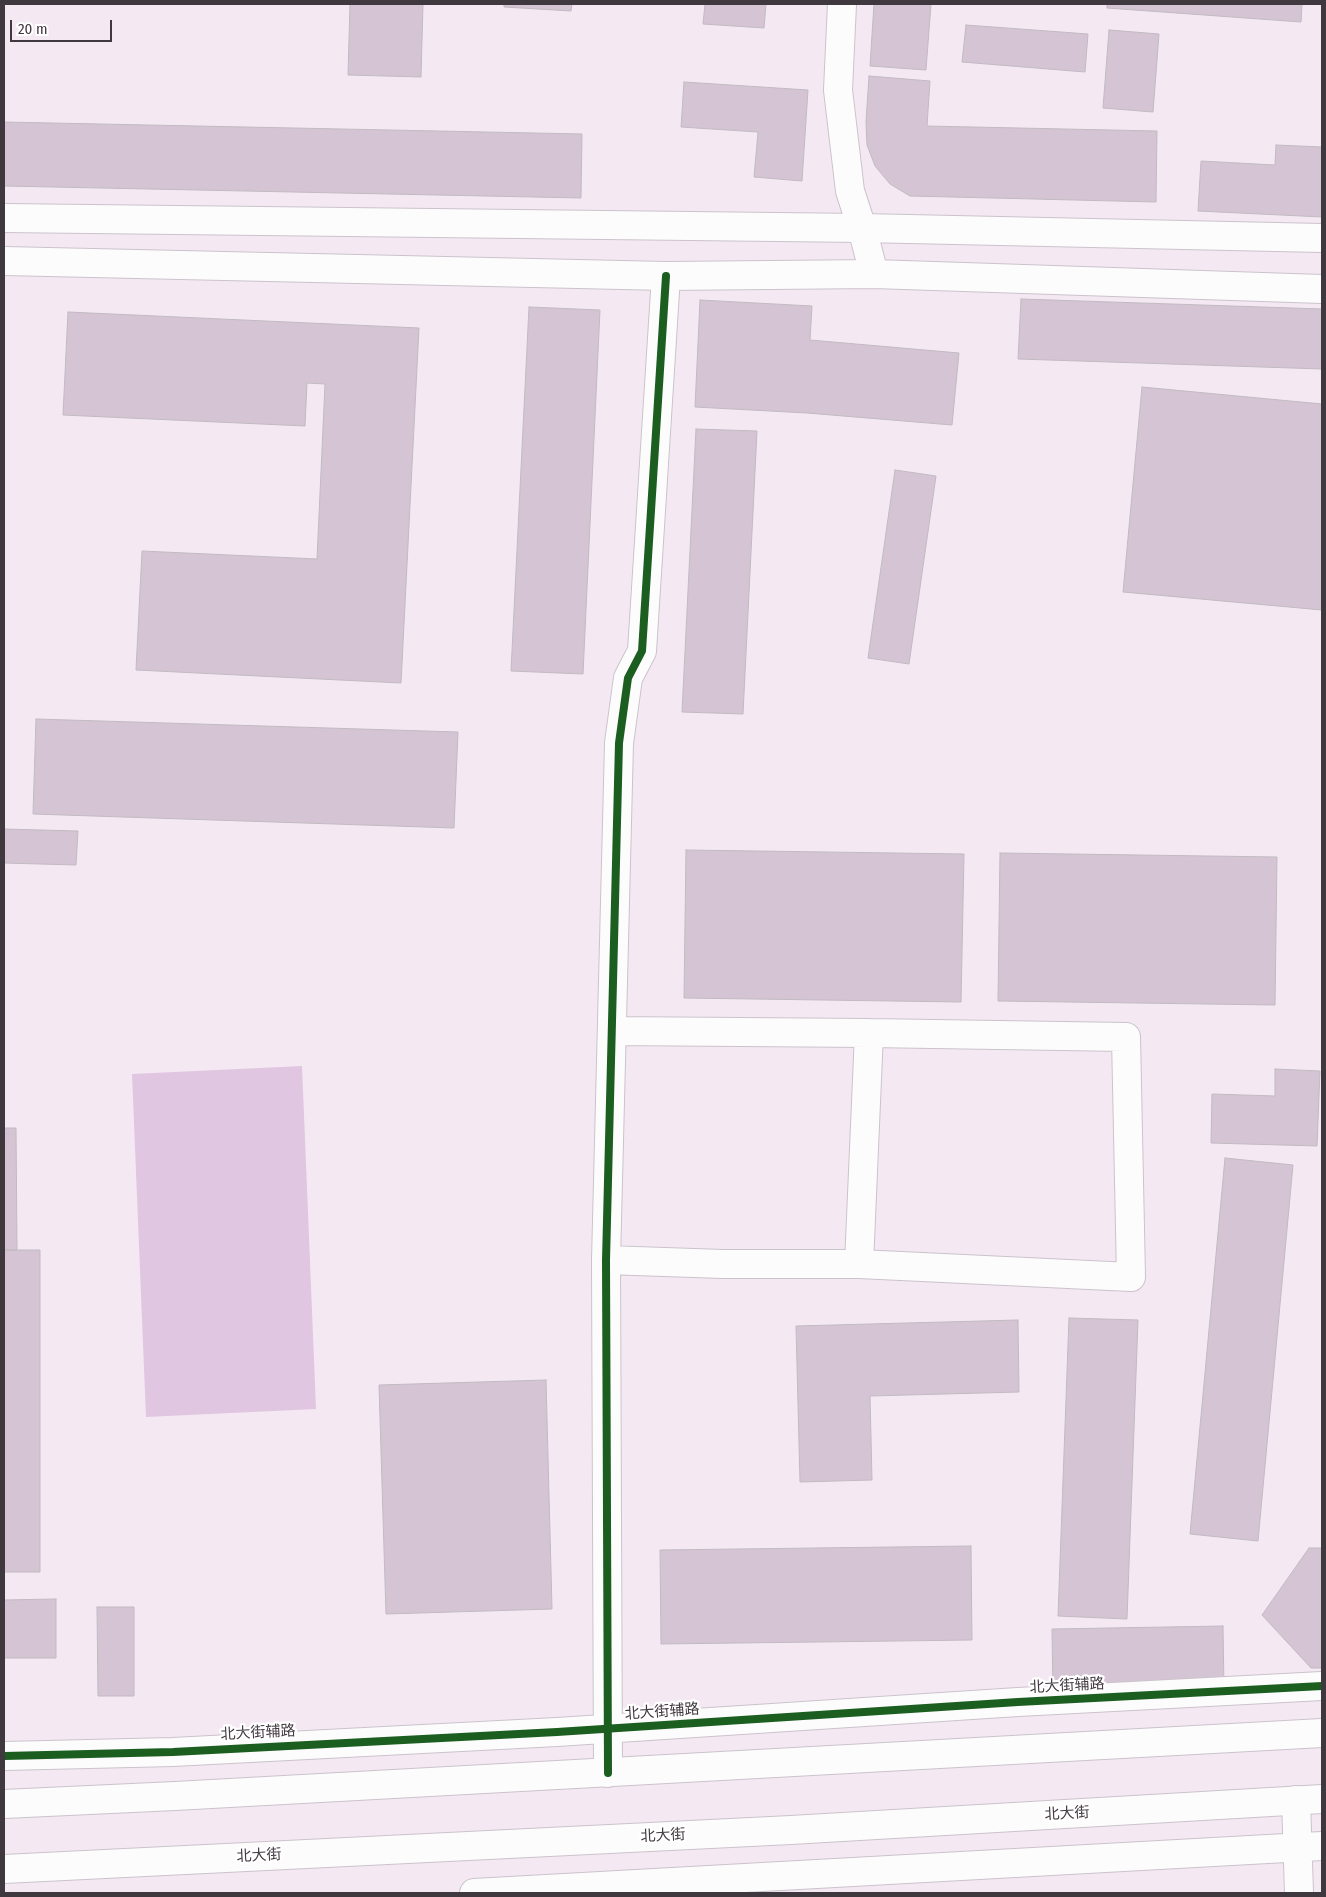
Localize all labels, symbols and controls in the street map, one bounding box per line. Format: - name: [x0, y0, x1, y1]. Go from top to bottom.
- scale bar: [12, 10, 115, 42]
- text: 20 m: [18, 20, 48, 38]
- street label: 北大街辅路: [1029, 1675, 1105, 1697]
- street label: 北大街辅路: [624, 1700, 700, 1724]
- street label: 北大街辅路: [220, 1722, 296, 1744]
- street label: 北大街: [1044, 1804, 1090, 1824]
- street label: 北大街: [640, 1826, 686, 1846]
- street label: 北大街: [236, 1846, 282, 1866]

